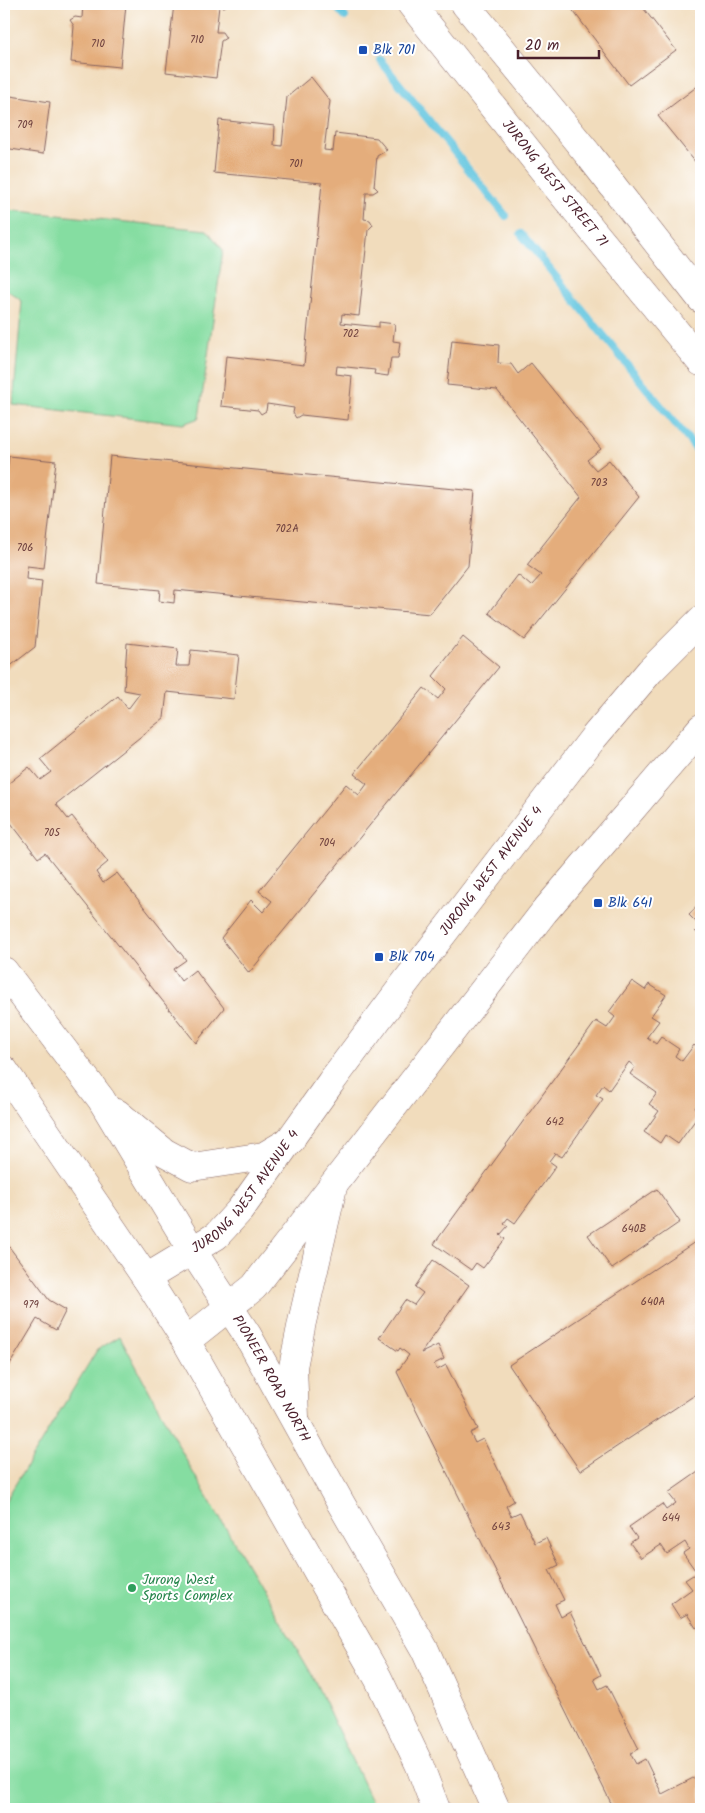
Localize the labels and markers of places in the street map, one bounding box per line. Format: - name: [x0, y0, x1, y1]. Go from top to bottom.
- place label: Blk 701: [373, 39, 415, 61]
- marker: Blk 701: [357, 44, 369, 56]
- place label: Blk 641: [608, 892, 652, 914]
- marker: Blk 641: [592, 897, 604, 909]
- place label: Blk 704: [389, 946, 435, 968]
- marker: Blk 704: [373, 951, 385, 963]
- place label: Jurong West Sports Complex: [142, 1569, 233, 1607]
- marker: Jurong West Sports Complex: [126, 1582, 138, 1594]

